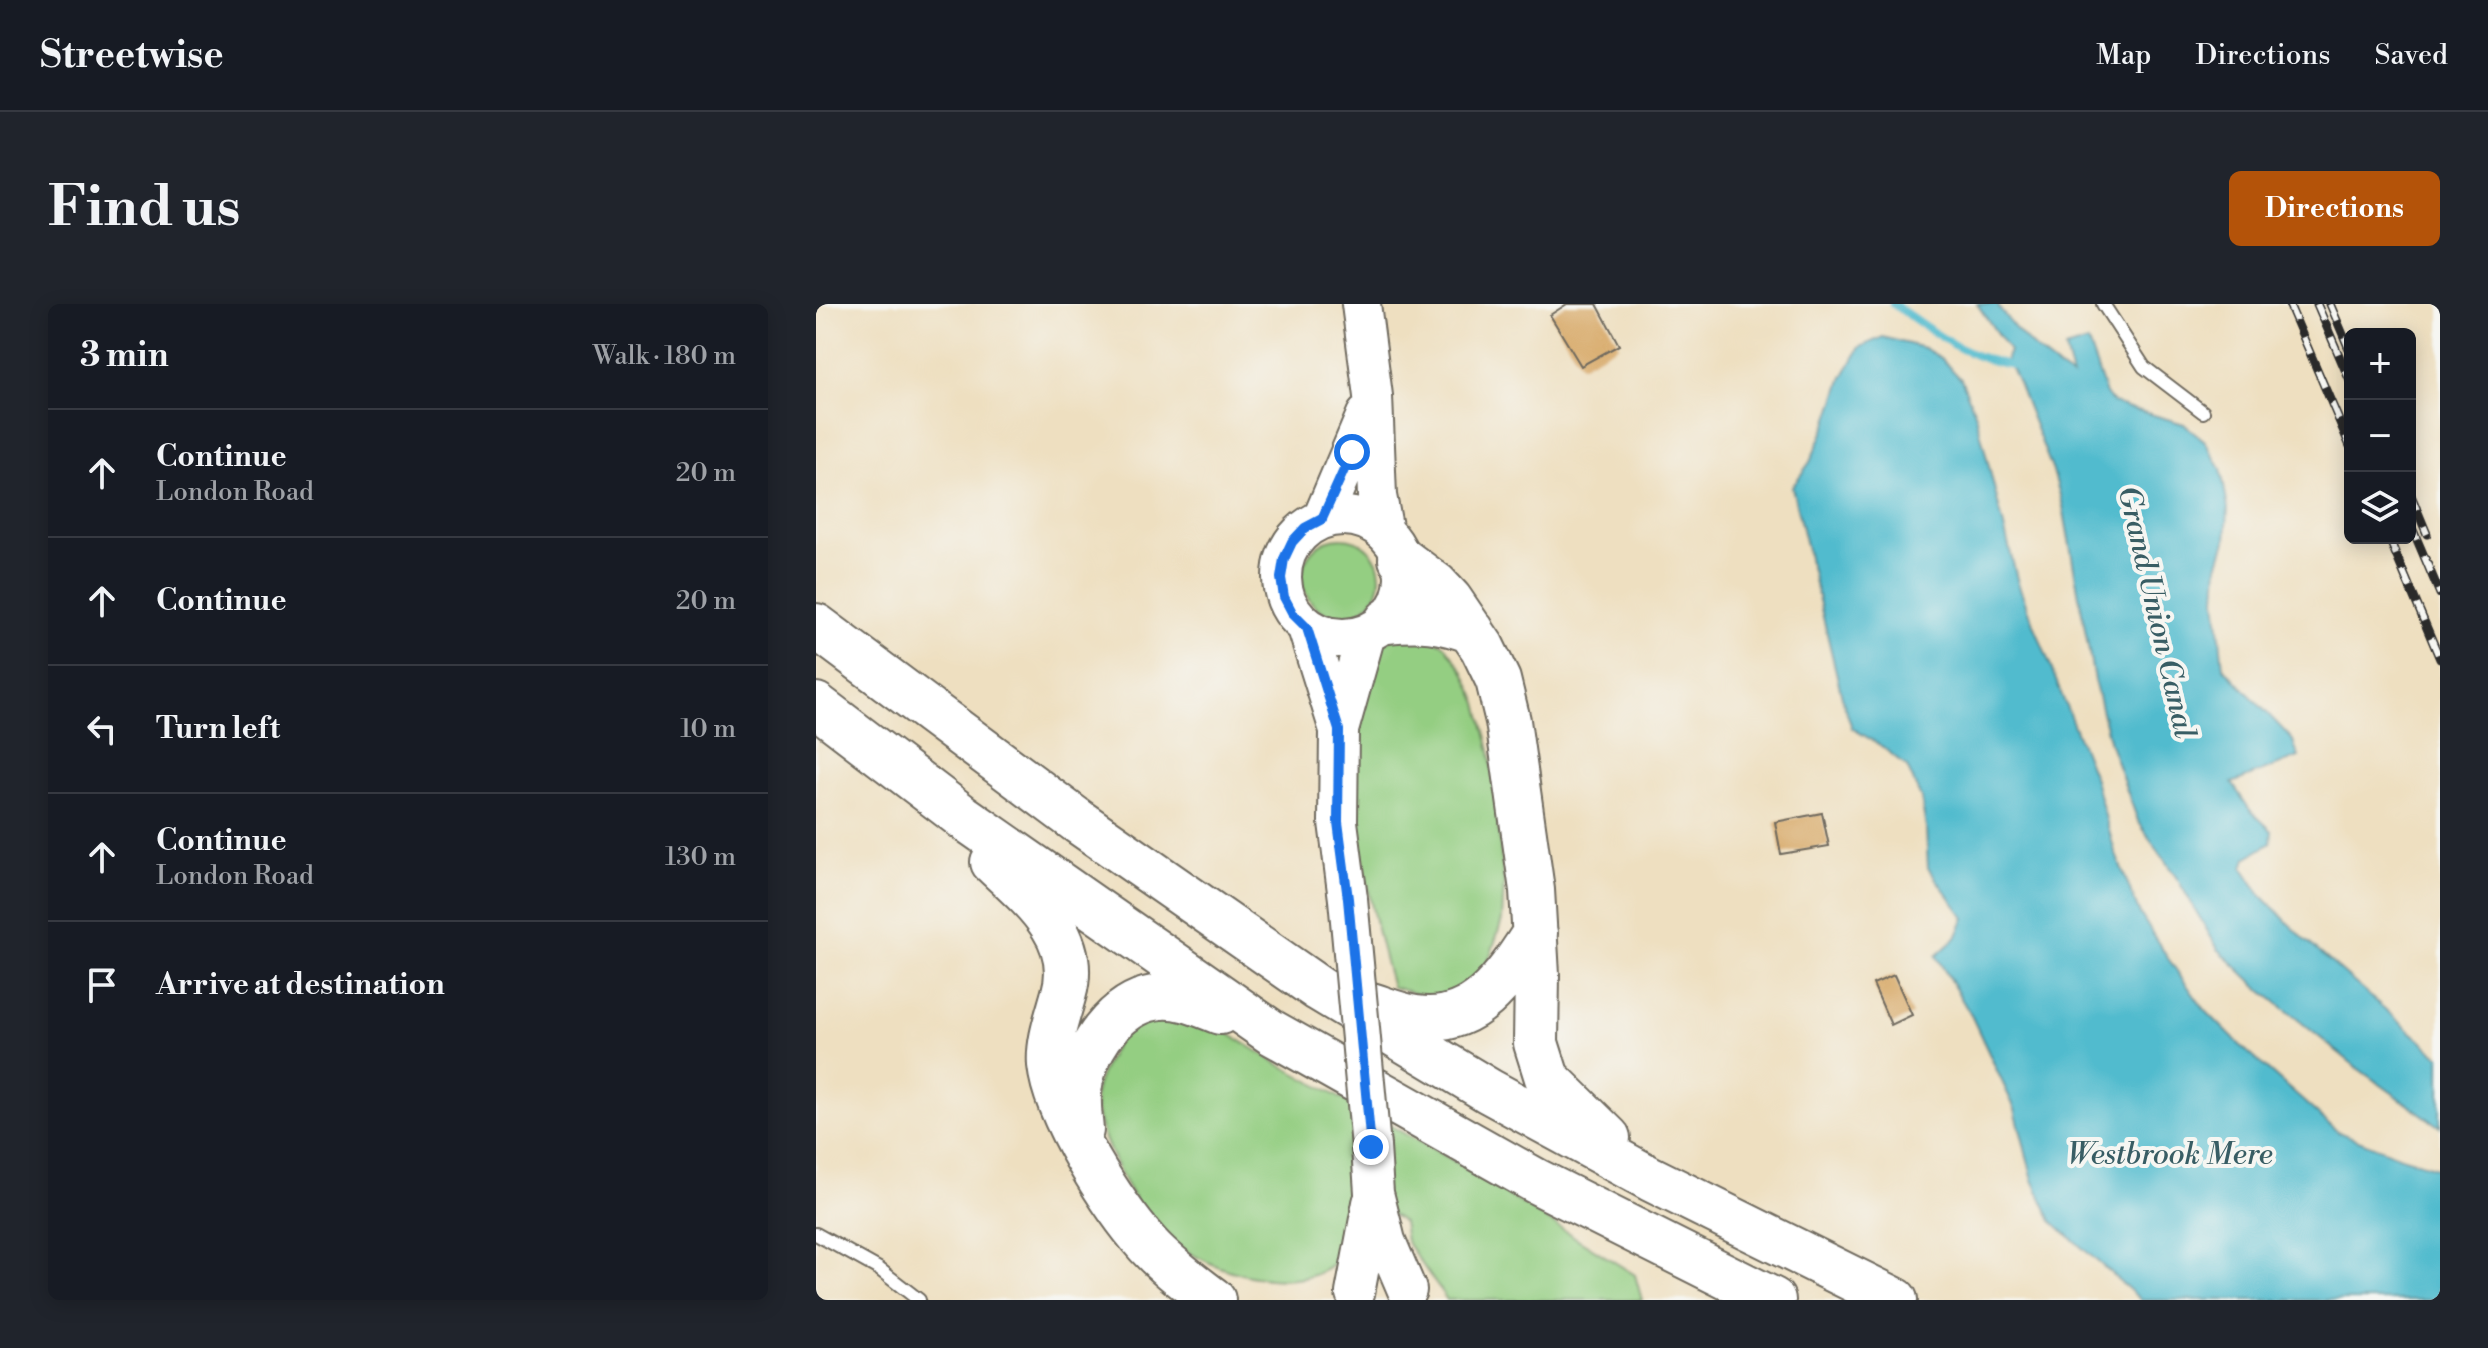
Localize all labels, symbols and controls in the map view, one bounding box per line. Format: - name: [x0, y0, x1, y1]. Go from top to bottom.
- text: Streetwise: [40, 32, 224, 79]
- text: Map: [2096, 38, 2151, 73]
- text: Directions: [2195, 38, 2330, 73]
- text: Saved: [2374, 38, 2448, 73]
- button: Directions: [2229, 171, 2440, 246]
- text: Find us: [48, 173, 241, 243]
- map controls: [2344, 328, 2416, 544]
- button: +: [2344, 328, 2416, 400]
- text: 3 min: [80, 335, 169, 377]
- text: Walk · 180 m: [593, 340, 736, 372]
- button: −: [2344, 400, 2416, 472]
- route start: [1334, 434, 1370, 470]
- text: Continue: [156, 438, 287, 476]
- icon: ahead: [80, 451, 124, 495]
- text: 20 m: [676, 457, 736, 489]
- button: layers: [2344, 472, 2416, 544]
- text: London Road: [156, 476, 314, 508]
- water label: Grand Union Canal: [2109, 482, 2204, 742]
- icon: ahead: [80, 579, 124, 623]
- text: Continue: [156, 582, 287, 620]
- text: 20 m: [676, 585, 736, 617]
- icon: left: [80, 707, 124, 751]
- text: Turn left: [156, 710, 280, 748]
- text: 10 m: [680, 713, 736, 745]
- text: Continue: [156, 822, 287, 860]
- icon: ahead: [80, 835, 124, 879]
- text: 130 m: [665, 841, 736, 873]
- text: London Road: [156, 860, 314, 892]
- icon: arrive: [80, 963, 124, 1007]
- text: Arrive at destination: [156, 966, 445, 1004]
- route end: [1353, 1129, 1389, 1165]
- water label: Westbrook Mere: [2067, 1136, 2273, 1174]

